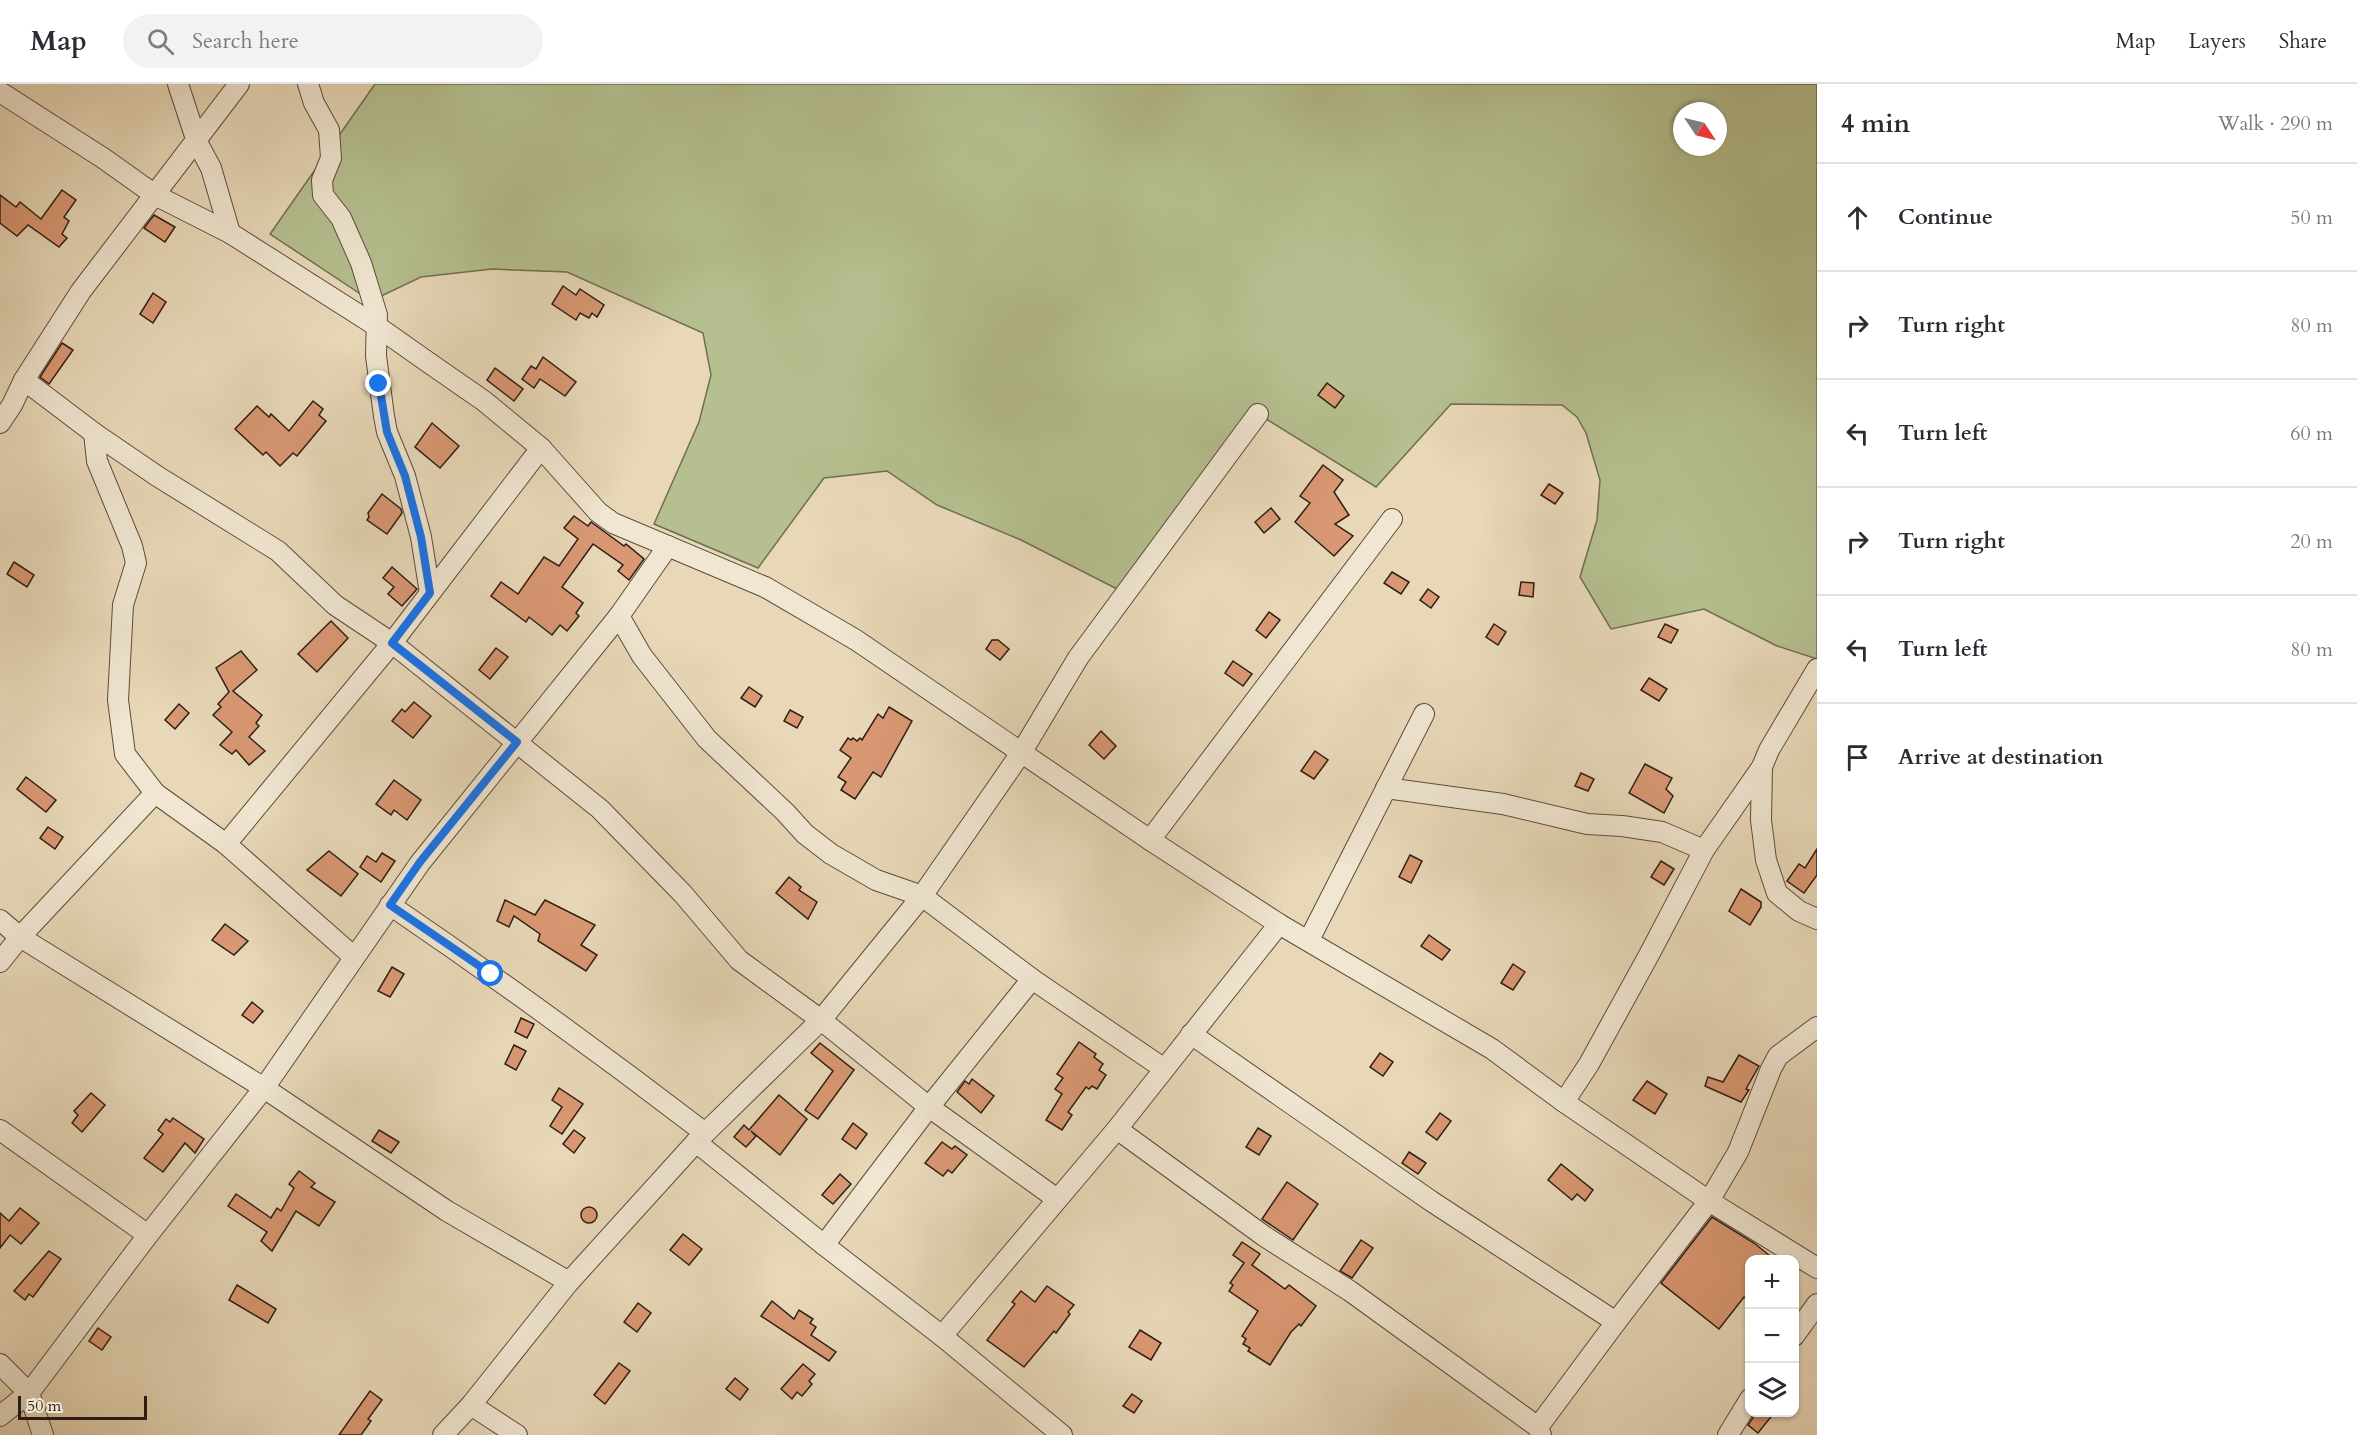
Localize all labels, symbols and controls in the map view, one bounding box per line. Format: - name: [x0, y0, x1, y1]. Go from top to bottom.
- search box: [123, 14, 543, 68]
- text: Map: [30, 22, 87, 60]
- icon: search: [144, 25, 177, 58]
- text: Search here: [192, 26, 299, 56]
- text: Map: [2116, 27, 2156, 56]
- text: Layers: [2189, 27, 2246, 56]
- text: Share: [2279, 27, 2327, 56]
- north arrow: [1673, 102, 1727, 156]
- text: 4 min: [1841, 106, 1910, 141]
- text: Walk · 290 m: [2218, 110, 2333, 137]
- icon: ahead: [1841, 201, 1874, 234]
- text: Continue: [1898, 202, 1993, 232]
- text: 50 m: [2290, 204, 2333, 231]
- icon: right: [1841, 309, 1874, 342]
- text: Turn right: [1898, 310, 2005, 340]
- text: 80 m: [2290, 312, 2333, 339]
- route end: [365, 370, 391, 396]
- icon: left: [1841, 417, 1874, 450]
- text: Turn left: [1898, 418, 1987, 448]
- text: 60 m: [2290, 420, 2333, 447]
- icon: right: [1841, 525, 1874, 558]
- text: Turn right: [1898, 526, 2005, 556]
- text: 20 m: [2290, 528, 2333, 555]
- icon: left: [1841, 633, 1874, 666]
- text: Turn left: [1898, 634, 1987, 664]
- text: 80 m: [2290, 636, 2333, 663]
- icon: arrive: [1841, 741, 1874, 774]
- text: Arrive at destination: [1898, 742, 2103, 772]
- route start: [477, 960, 503, 986]
- map controls: [1745, 1255, 1799, 1417]
- button: +: [1745, 1255, 1799, 1309]
- button: −: [1745, 1309, 1799, 1363]
- button: layers: [1745, 1363, 1799, 1417]
- scale bar: [18, 1393, 147, 1420]
- text: 50 m: [27, 1395, 61, 1417]

